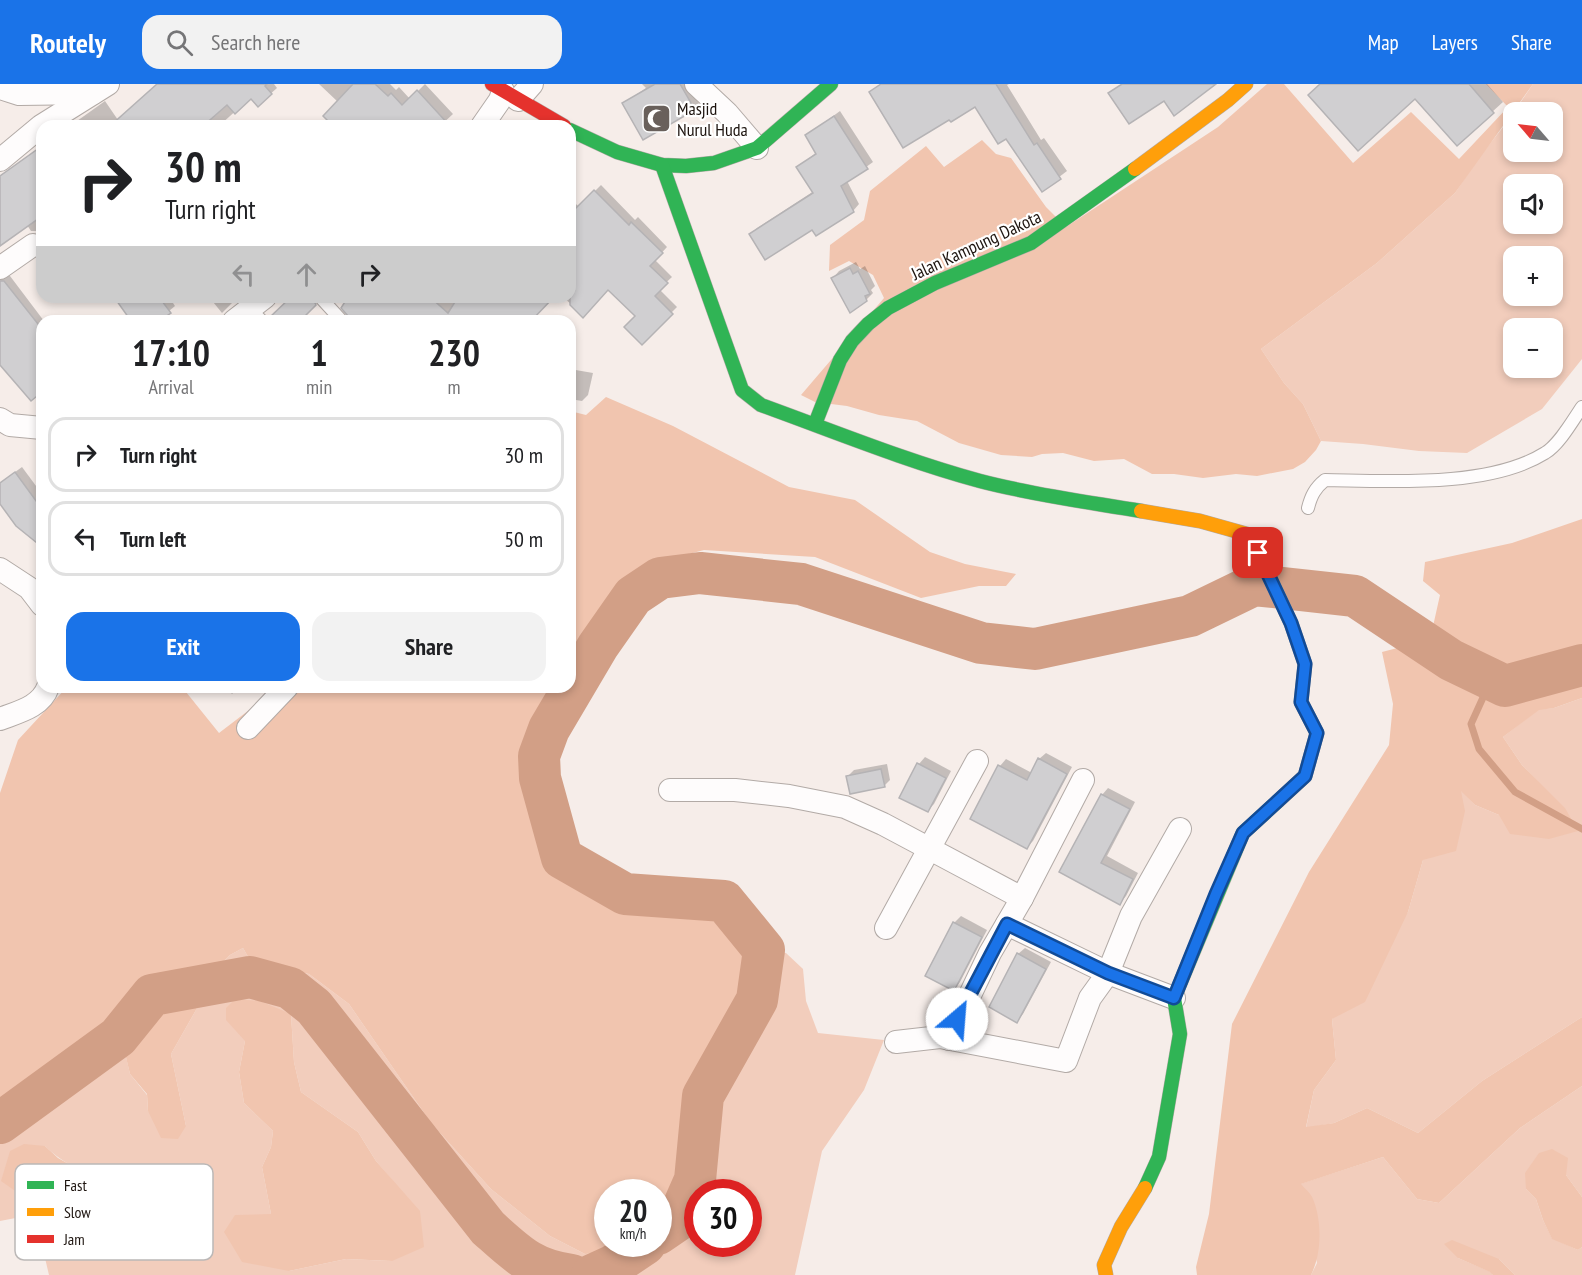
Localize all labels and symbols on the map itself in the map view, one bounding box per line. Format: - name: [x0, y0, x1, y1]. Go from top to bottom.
- place label: Masjid Nurul Huda: [677, 97, 748, 141]
- mosque icon: Masjid Nurul Huda: [640, 102, 672, 134]
- north arrow: [1503, 102, 1563, 162]
- street label: Jalan Kampung Dakota: [907, 205, 1045, 286]
- pin: [1232, 527, 1283, 578]
- position arrow: [925, 987, 989, 1051]
- legend: [15, 1164, 213, 1260]
- text: Fast: [64, 1175, 87, 1195]
- speed limit sign: 30: [684, 1179, 762, 1257]
- text: Slow: [64, 1202, 91, 1222]
- text: Jam: [63, 1229, 85, 1249]

